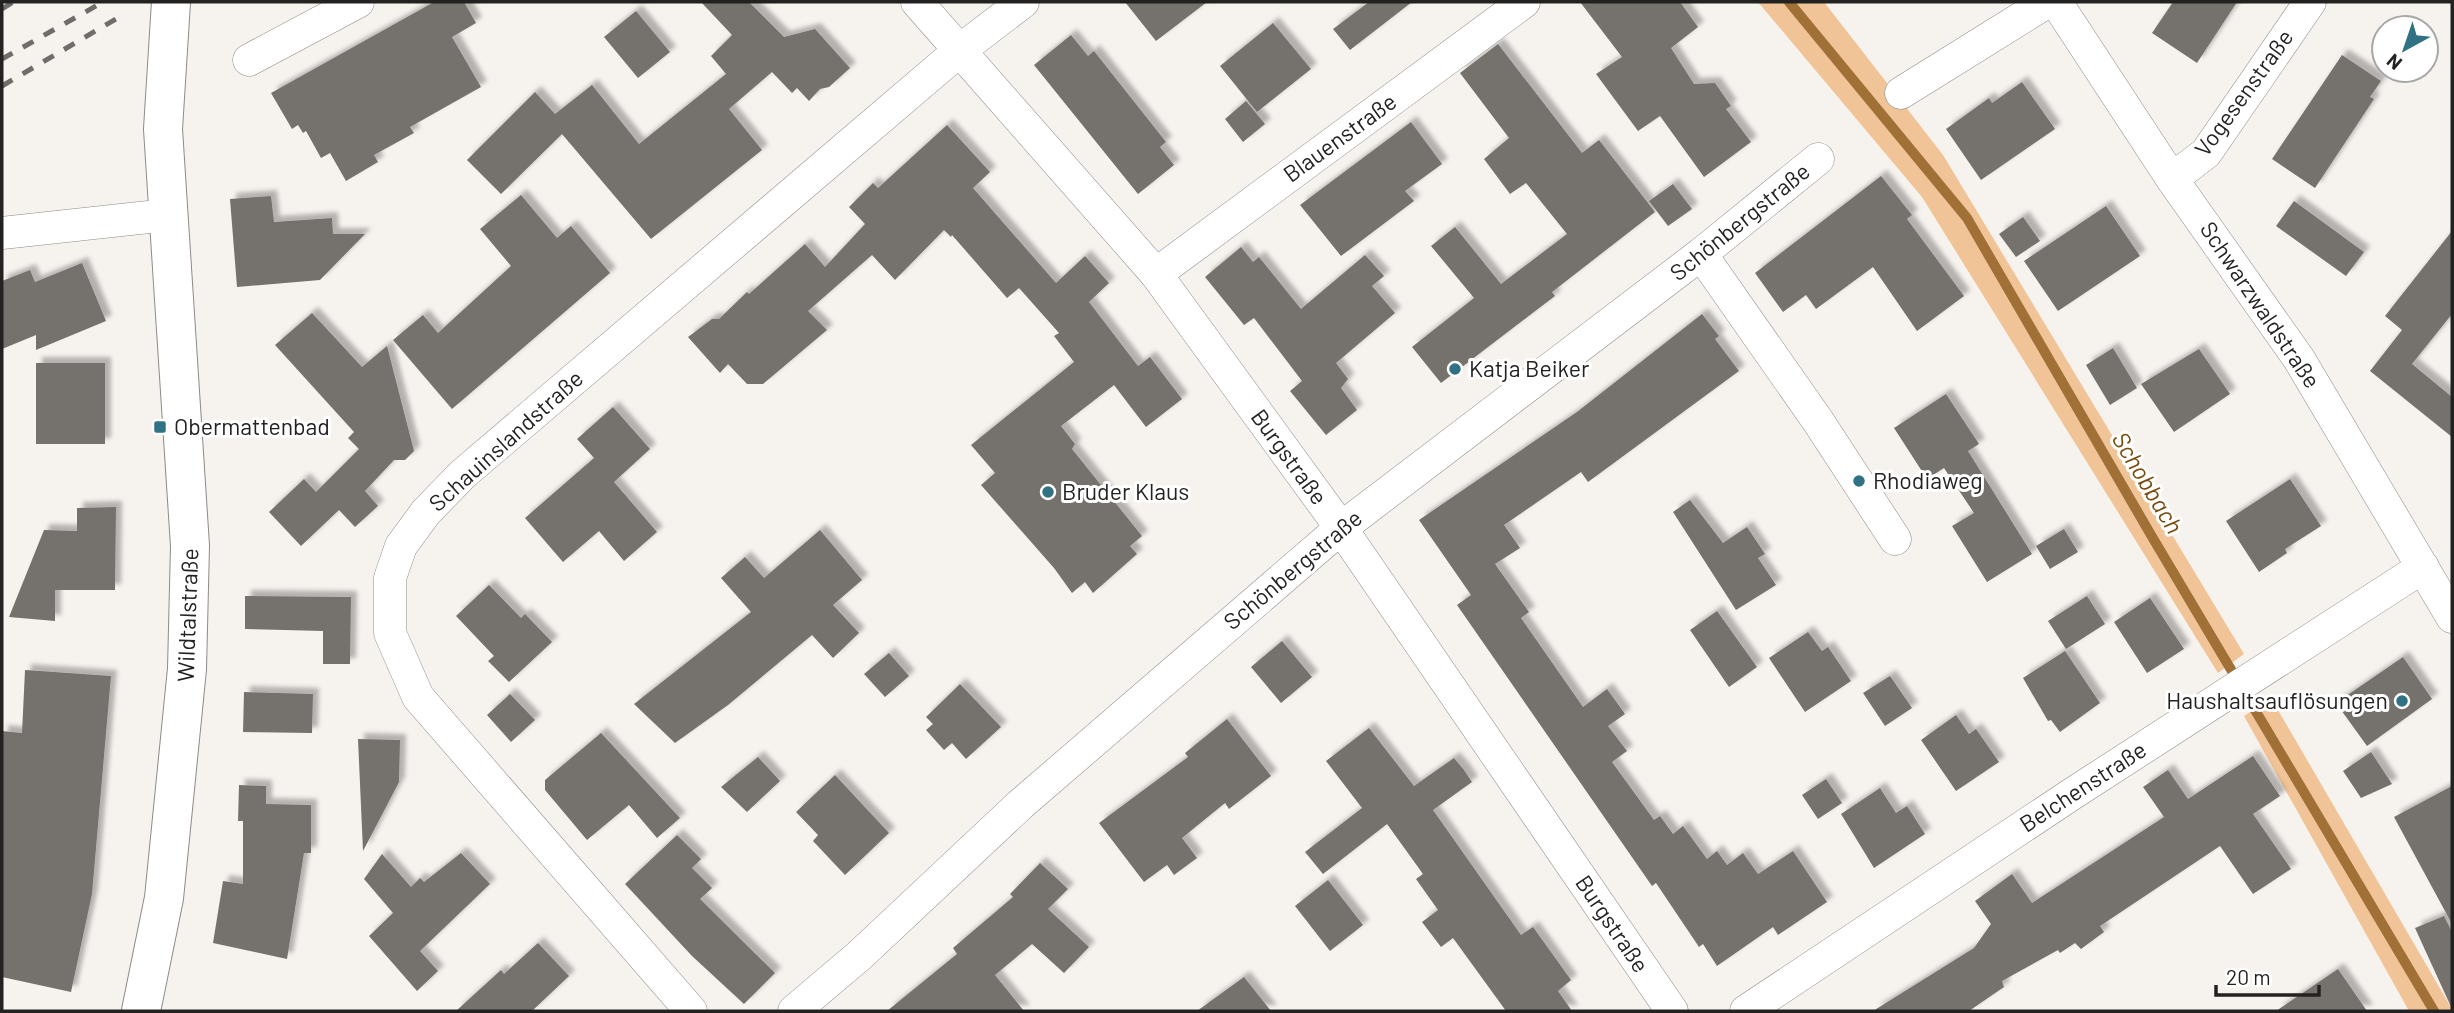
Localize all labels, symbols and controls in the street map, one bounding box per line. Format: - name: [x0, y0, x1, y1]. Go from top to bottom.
- north arrow: [2370, 14, 2440, 84]
- street label: Vogesenstraße: [2188, 24, 2298, 161]
- text: N: [2382, 50, 2406, 75]
- street label: Blauenstraße: [1277, 87, 1401, 188]
- street label: Schönbergstraße: [1664, 156, 1815, 286]
- street label: Schwarzwaldstraße: [2195, 216, 2327, 393]
- place label: Katja Beiker: [1469, 354, 1590, 382]
- marker: Katja Beiker: [1447, 361, 1463, 377]
- street label: Schauinslandstraße: [423, 364, 588, 517]
- street label: Burgstraße: [1246, 403, 1334, 510]
- place label: Obermattenbad: [174, 412, 330, 440]
- marker: Obermattenbad: [152, 419, 168, 435]
- water label: Schobbach: [2107, 426, 2190, 538]
- place label: Rhodiaweg: [1873, 466, 1983, 494]
- marker: Rhodiaweg: [1851, 473, 1867, 489]
- place label: Bruder Klaus: [1062, 477, 1189, 505]
- marker: Bruder Klaus: [1040, 484, 1056, 500]
- street label: Schönbergstraße: [1218, 503, 1367, 635]
- street label: Wildtalstraße: [171, 548, 203, 682]
- place label: Haushaltsauflösungen: [2166, 686, 2388, 714]
- marker: Haushaltsauflösungen: [2394, 693, 2410, 709]
- street label: Belchenstraße: [2014, 735, 2151, 837]
- street label: Burgstraße: [1570, 870, 1656, 977]
- scale bar: [2216, 954, 2319, 998]
- text: 20 m: [2226, 964, 2271, 989]

